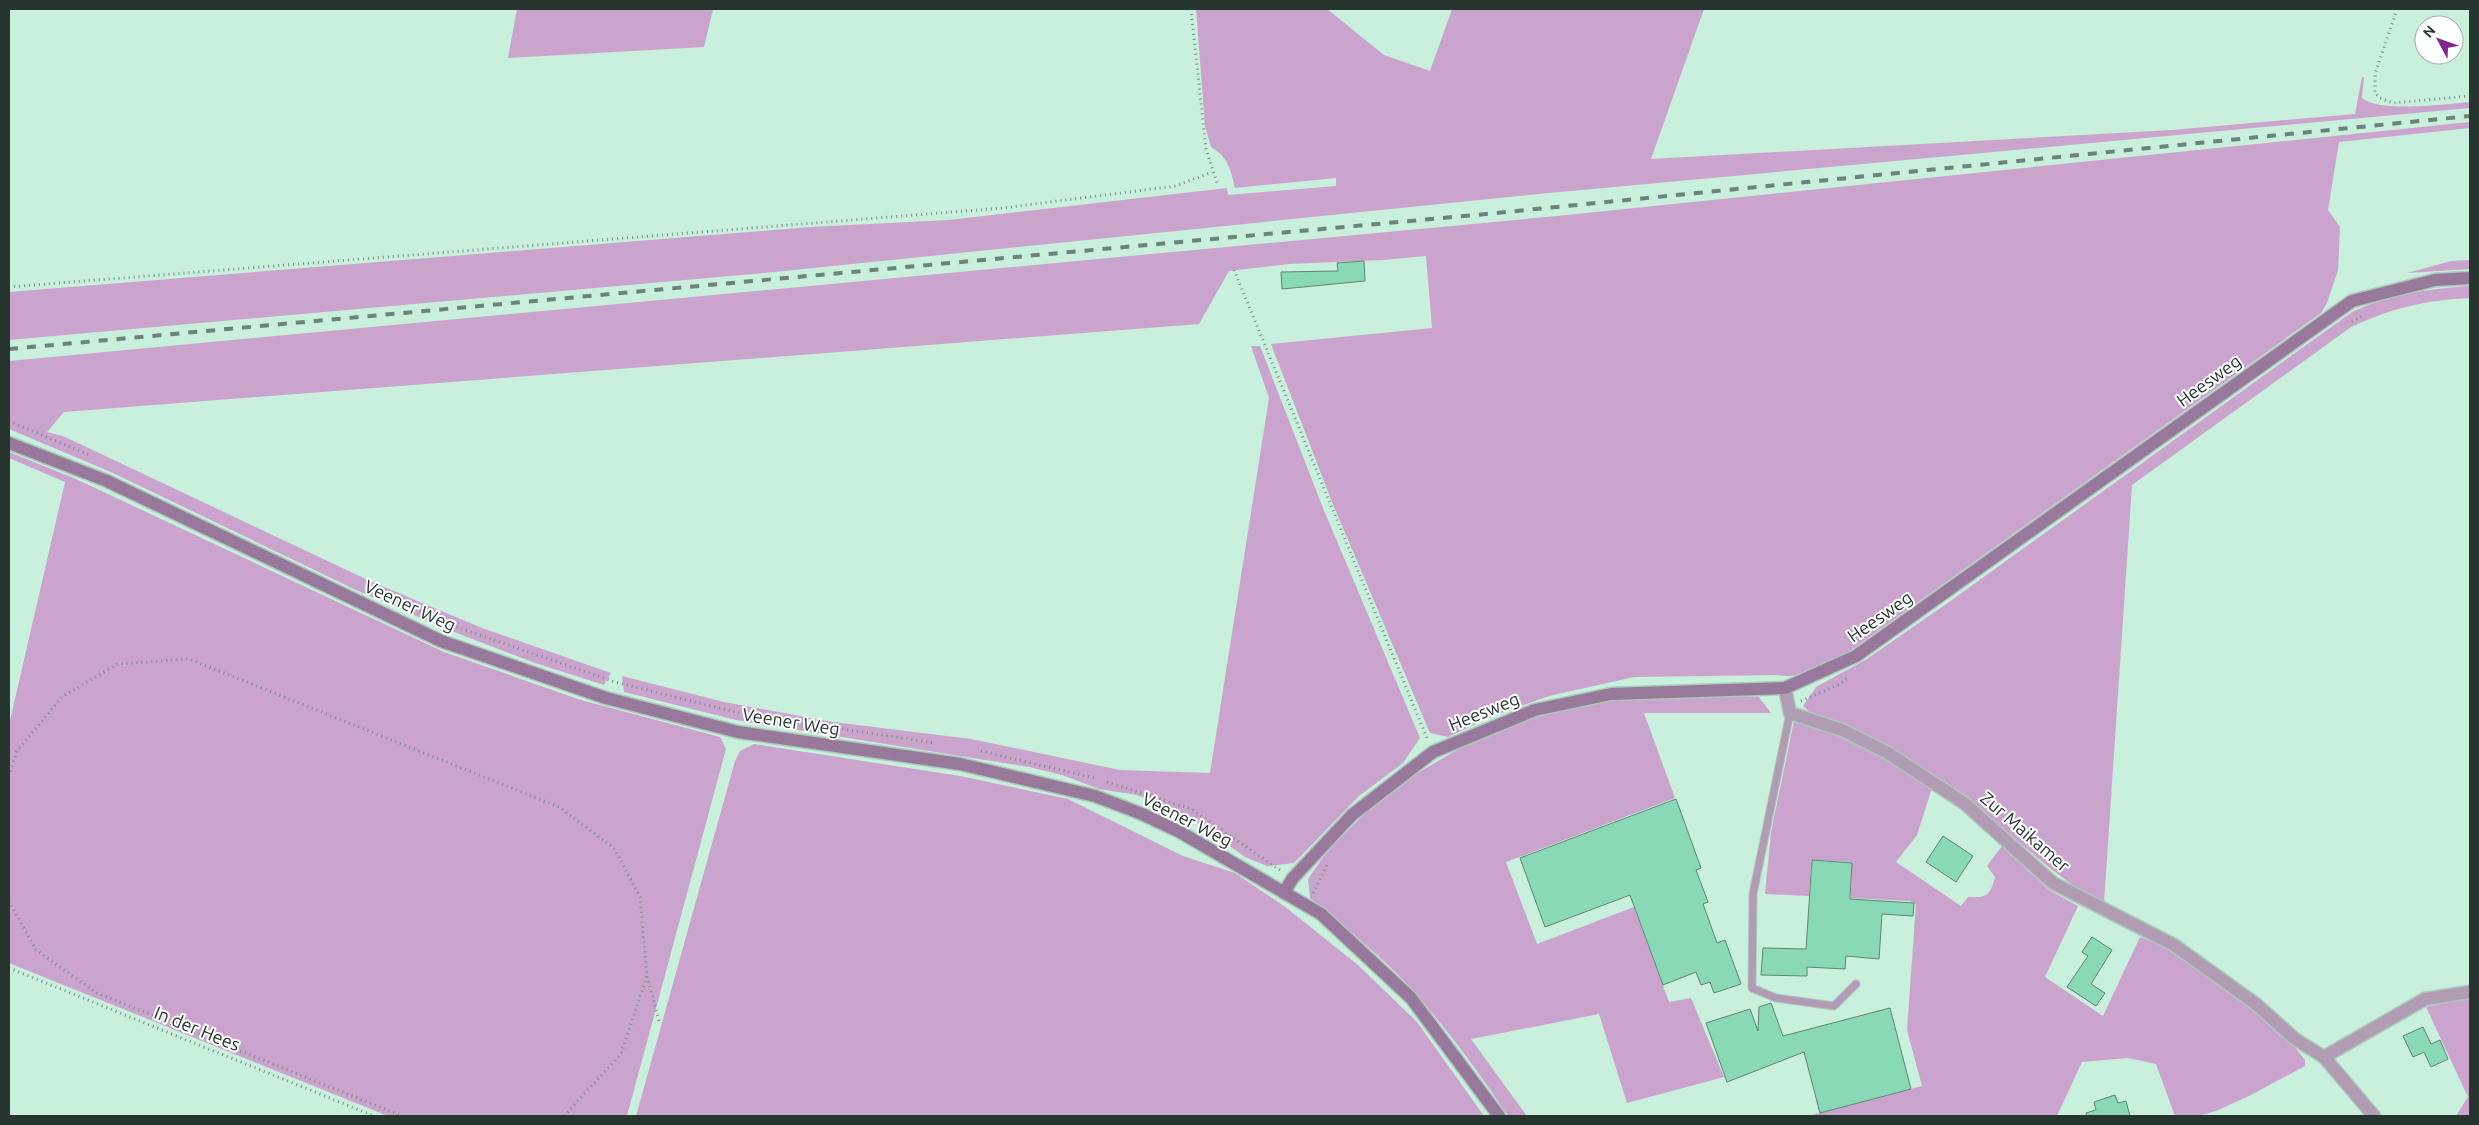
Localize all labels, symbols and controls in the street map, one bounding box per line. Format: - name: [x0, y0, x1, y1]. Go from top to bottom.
- north arrow: [2414, 15, 2464, 65]
- text: N: [2420, 22, 2439, 41]
- street label: Heesweg: [2172, 350, 2244, 410]
- street label: Veener Weg: [362, 575, 459, 635]
- street label: Heesweg: [1843, 587, 1916, 646]
- street label: Heesweg: [1445, 688, 1522, 734]
- street label: Veener Weg: [741, 703, 841, 739]
- street label: Zur Maikamer: [1977, 787, 2074, 875]
- street label: Veener Weg: [1139, 788, 1236, 850]
- street label: In der Hees: [152, 1002, 243, 1054]

